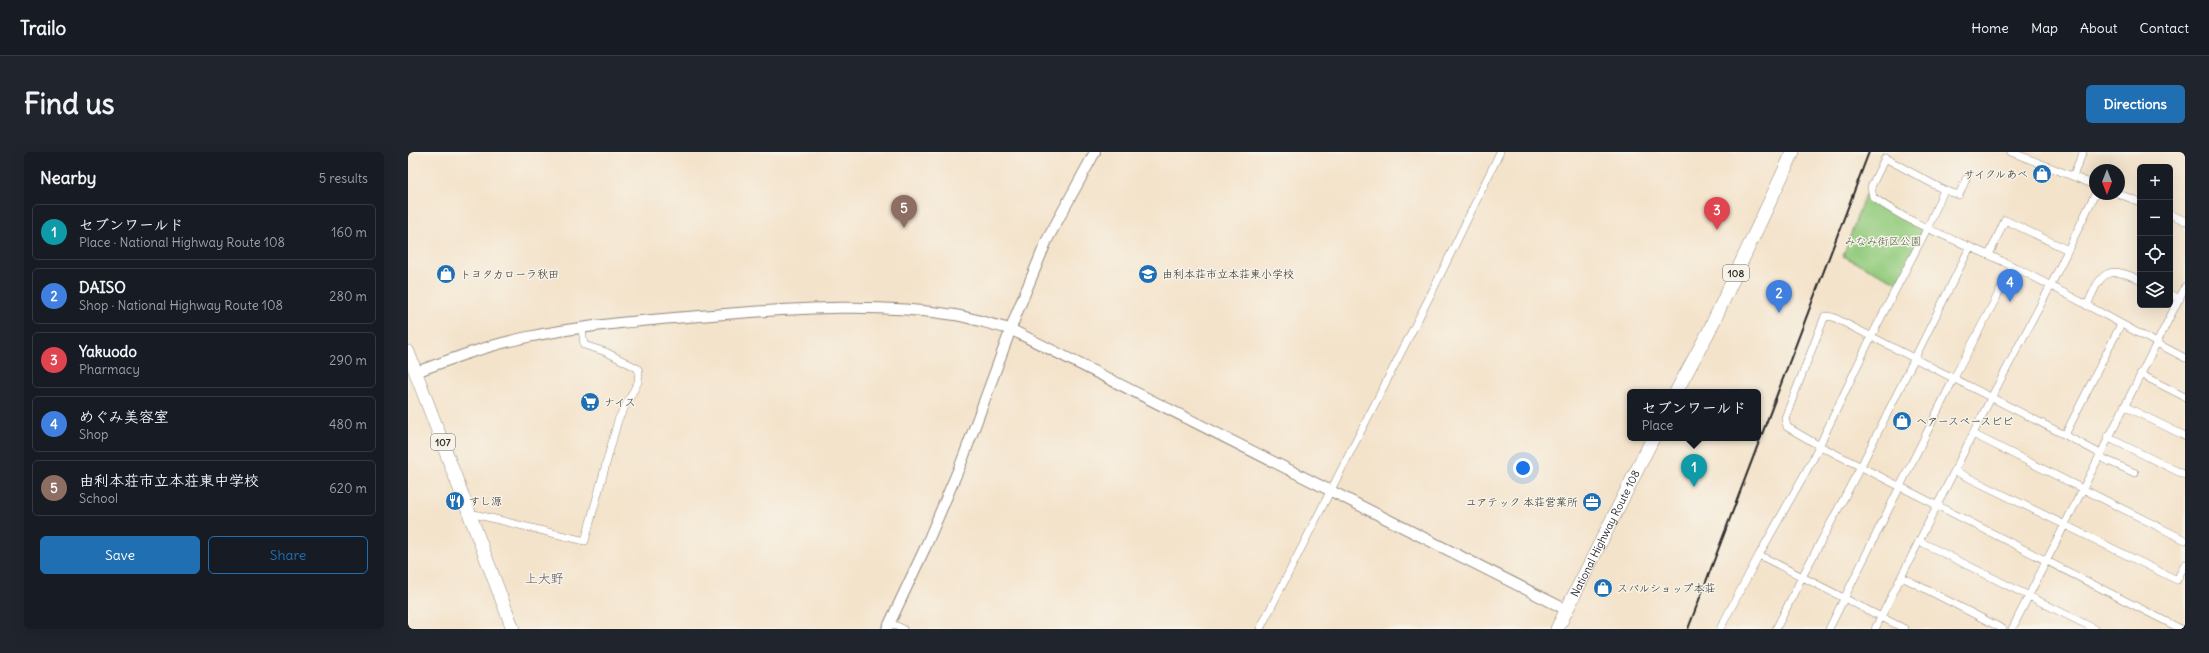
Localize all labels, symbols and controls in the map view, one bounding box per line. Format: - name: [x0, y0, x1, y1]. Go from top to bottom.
- text: Trailo: [20, 16, 66, 40]
- text: Home: [1971, 19, 2009, 37]
- text: Map: [2031, 19, 2058, 37]
- text: About: [2080, 19, 2118, 37]
- text: Contact: [2140, 19, 2189, 37]
- button: Directions: [2086, 85, 2185, 123]
- text: Find us: [24, 86, 115, 122]
- shop icon: サイクルあべ: [2031, 163, 2053, 185]
- north arrow: [2089, 164, 2125, 200]
- map controls: [2137, 164, 2173, 308]
- button: +: [2137, 164, 2173, 200]
- text: Nearby: [40, 167, 96, 189]
- place label: サイクルあべ: [1964, 167, 2028, 181]
- text: 5 results: [319, 170, 368, 187]
- pin: 5: [891, 195, 917, 228]
- pin: 3: [1704, 197, 1730, 230]
- button: −: [2137, 200, 2173, 236]
- text: セブンワールド: [79, 215, 183, 234]
- text: 1: [51, 224, 57, 241]
- text: 160 m: [331, 224, 367, 241]
- text: Place · National Highway Route 108: [79, 234, 285, 251]
- park label: みなみ街区公園: [1845, 234, 1922, 248]
- button: locate: [2137, 236, 2173, 272]
- shop icon: トヨタカローラ秋田: [435, 263, 457, 285]
- school or university icon: 由利本荘市立本荘東小学校: [1137, 263, 1159, 285]
- road number: 108: [1723, 265, 1749, 281]
- place label: トヨタカローラ秋田: [460, 267, 559, 281]
- place label: 由利本荘市立本荘東小学校: [1162, 267, 1294, 281]
- pin: 4: [1997, 269, 2023, 302]
- button: layers: [2137, 272, 2173, 308]
- text: DAISO: [79, 278, 126, 297]
- pin: 2: [1766, 280, 1792, 313]
- text: 2: [50, 288, 58, 305]
- text: 280 m: [329, 288, 367, 305]
- text: Shop · National Highway Route 108: [79, 297, 283, 314]
- text: Yakuodo: [79, 342, 137, 361]
- text: 3: [50, 352, 58, 369]
- text: 290 m: [329, 352, 367, 369]
- text: Pharmacy: [79, 361, 140, 378]
- popup: [1627, 389, 1761, 441]
- supermarket icon: ナイス: [579, 391, 601, 413]
- place label: ナイス: [604, 395, 636, 409]
- text: セブンワールド: [1642, 398, 1746, 417]
- text: めぐみ美容室: [79, 407, 169, 426]
- shop icon: ヘアースペースビビ: [1891, 410, 1913, 432]
- place label: ヘアースペースビビ: [1916, 414, 2013, 428]
- text: 4: [50, 416, 58, 433]
- text: 480 m: [329, 416, 367, 433]
- text: Place: [1642, 417, 1673, 434]
- text: Shop: [79, 426, 108, 443]
- road number: 107: [431, 434, 455, 450]
- pin: 1: [1681, 454, 1707, 487]
- your location: [1513, 458, 1533, 478]
- street label: National Highway Route 108: [1567, 468, 1643, 599]
- text: 由利本荘市立本荘東中学校: [79, 471, 259, 490]
- text: 5: [50, 480, 58, 497]
- text: 620 m: [329, 480, 367, 497]
- text: School: [79, 490, 118, 507]
- restaurant icon: すし源: [444, 490, 466, 512]
- office icon: ユアテック 本荘営業所: [1581, 491, 1603, 513]
- place label: すし源: [469, 494, 502, 508]
- place label: ユアテック 本荘営業所: [1465, 495, 1578, 509]
- button: Save: [40, 536, 200, 574]
- button: Share: [208, 536, 368, 574]
- district label: 上大野: [524, 570, 564, 587]
- shop icon: スバルショップ本荘: [1592, 577, 1614, 599]
- place label: スバルショップ本荘: [1617, 581, 1716, 595]

